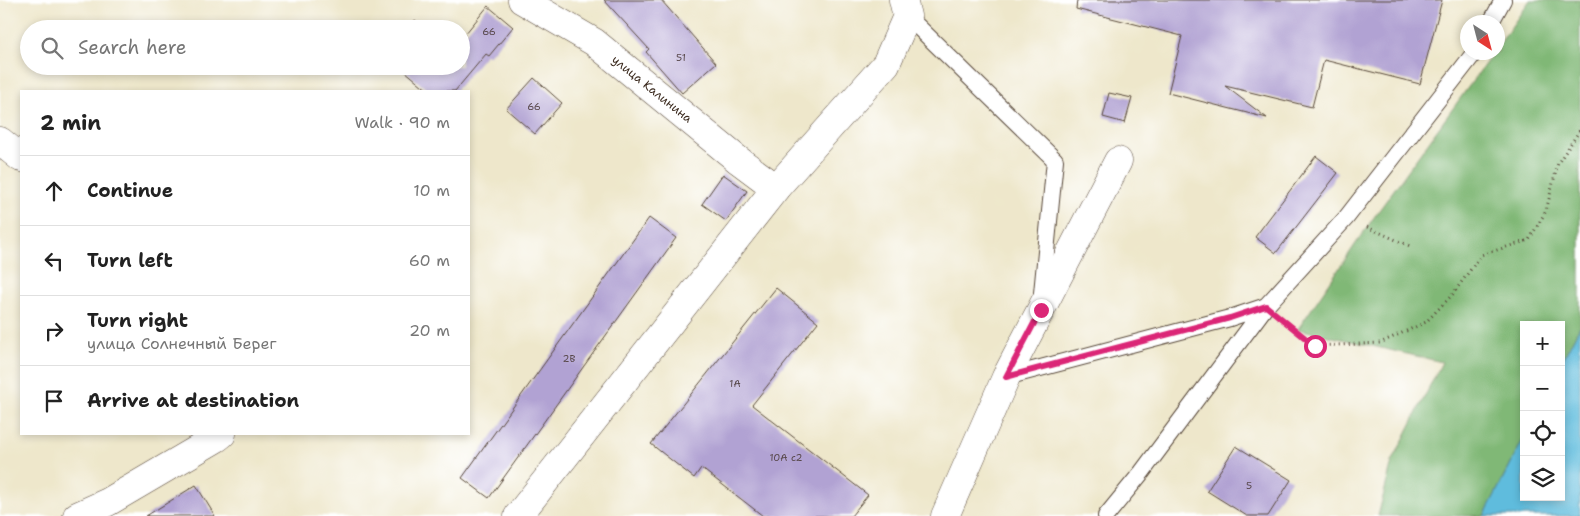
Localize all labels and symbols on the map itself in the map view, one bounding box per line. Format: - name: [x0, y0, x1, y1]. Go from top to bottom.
- north arrow: [1460, 15, 1505, 60]
- house number: 66: [482, 25, 496, 38]
- house number: 51: [676, 51, 686, 64]
- street label: улица Калинина: [608, 52, 696, 127]
- house number: 66: [527, 100, 541, 113]
- route end: [1030, 299, 1053, 322]
- route start: [1304, 335, 1327, 358]
- house number: 2В: [563, 352, 576, 365]
- house number: 1А: [729, 377, 741, 390]
- house number: 10А с2: [769, 451, 803, 464]
- house number: 5: [1246, 479, 1252, 492]

